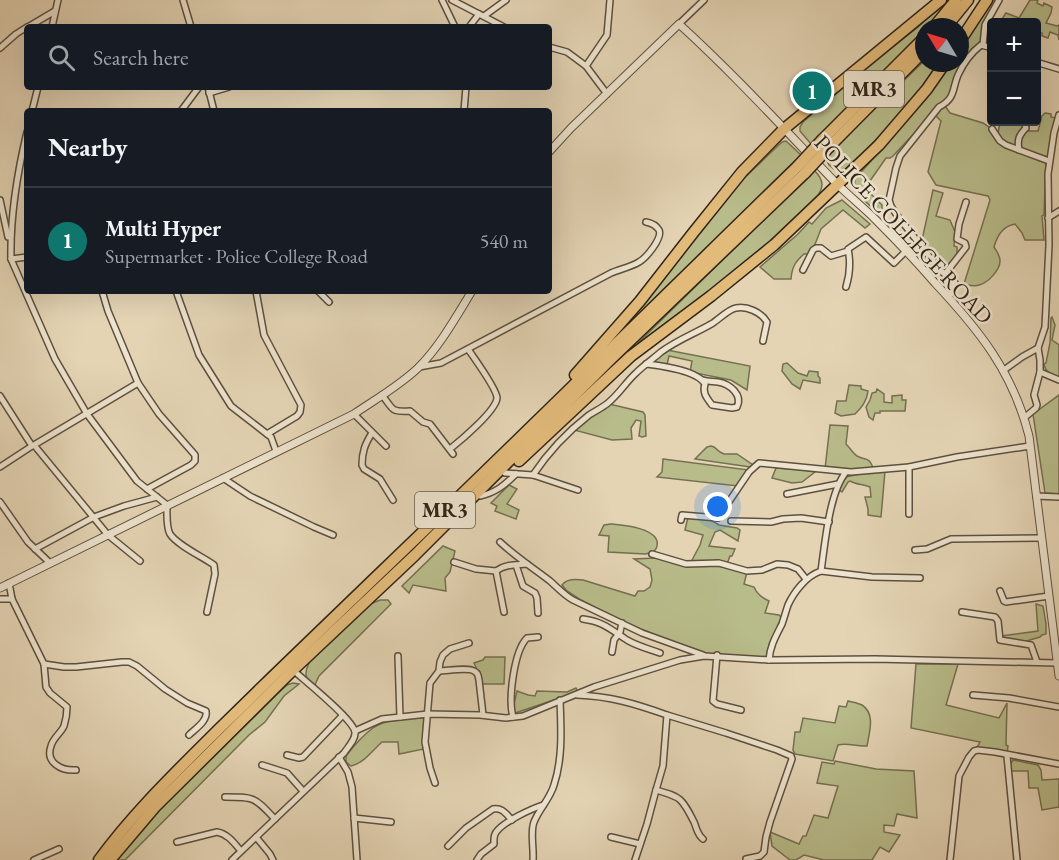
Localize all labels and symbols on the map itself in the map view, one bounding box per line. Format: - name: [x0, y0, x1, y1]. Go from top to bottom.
- north arrow: [915, 18, 969, 72]
- pin: 1: [792, 68, 832, 113]
- road number: MR3: [844, 71, 904, 107]
- street label: POLICE COLLEGE ROAD: [808, 129, 999, 330]
- road number: MR3: [415, 492, 475, 528]
- your location: [703, 492, 732, 521]

